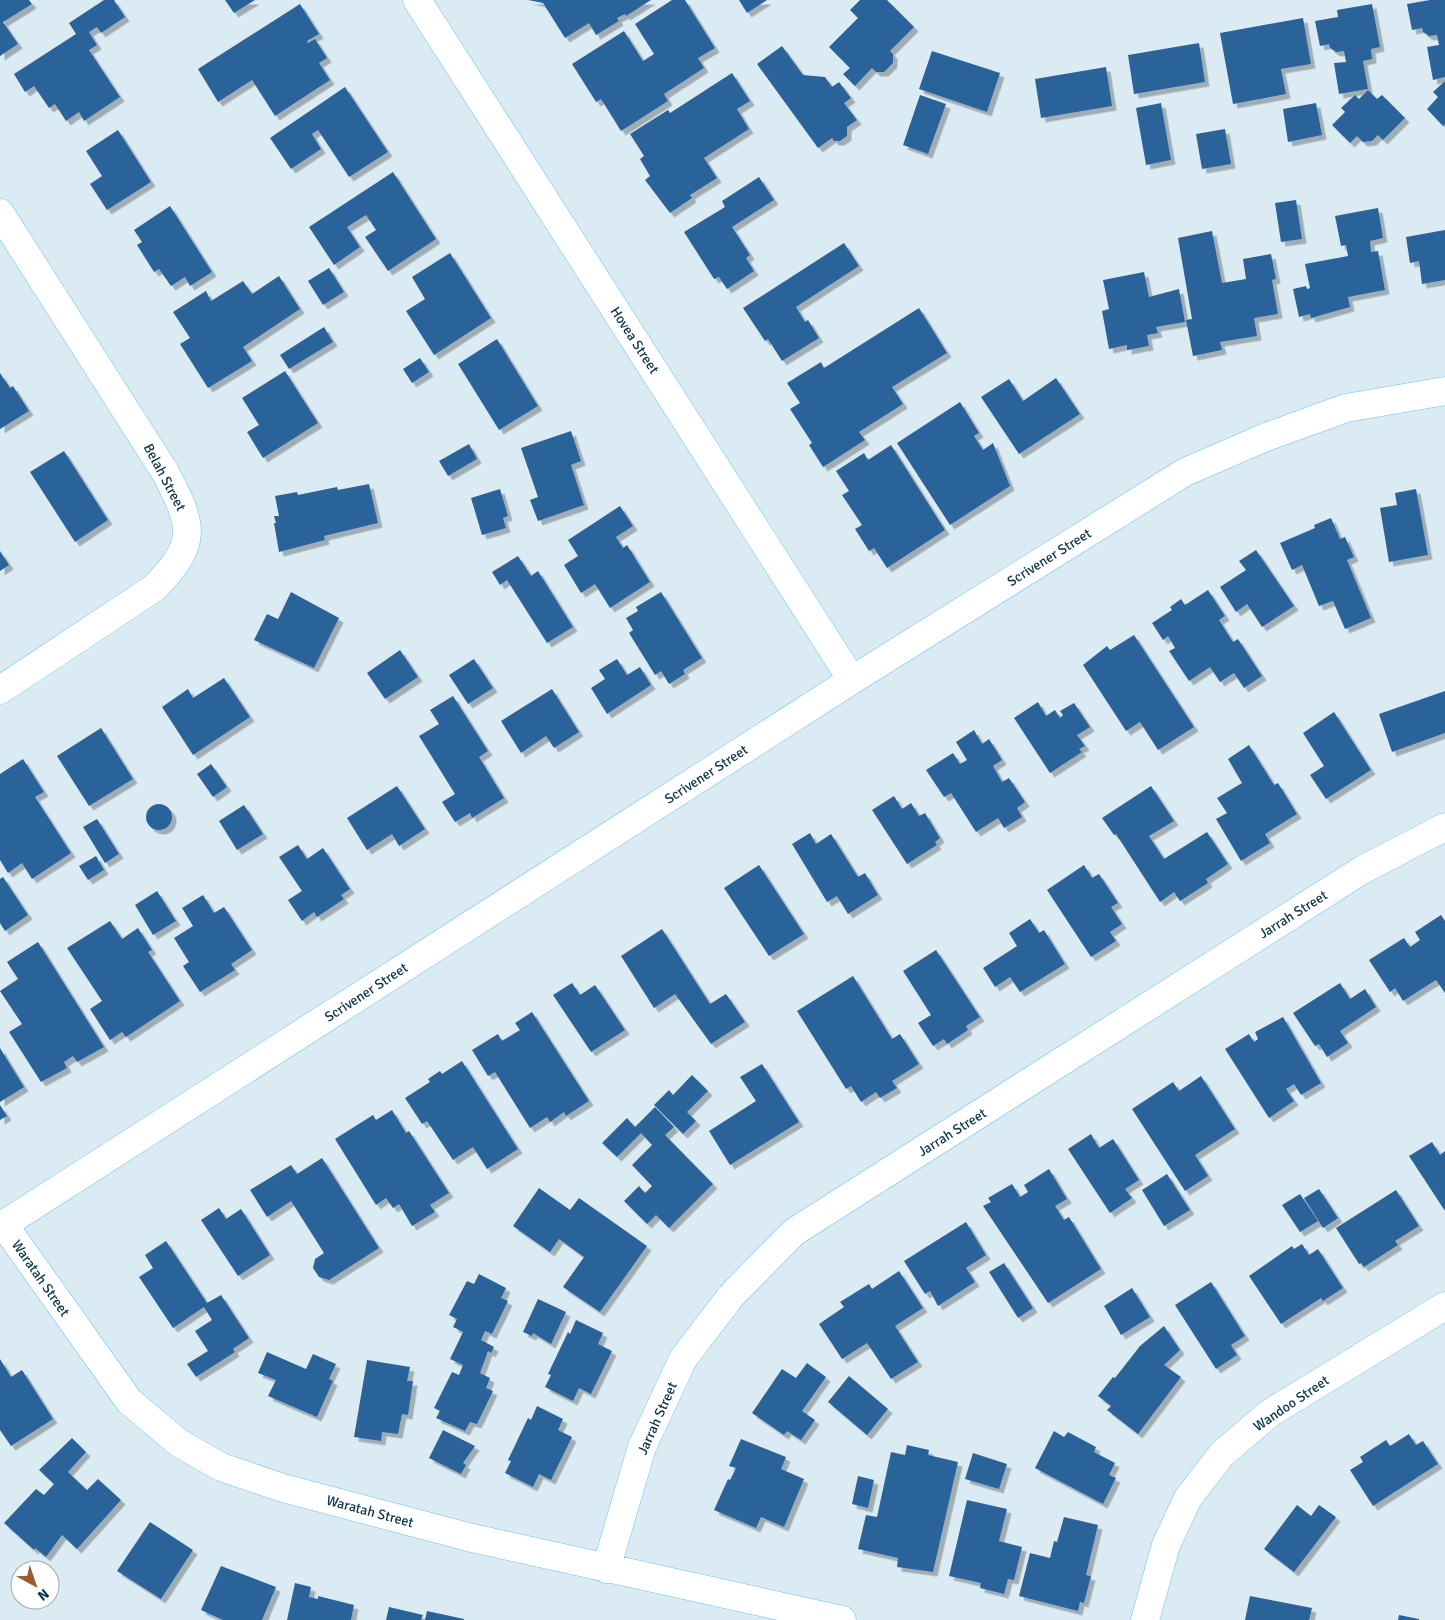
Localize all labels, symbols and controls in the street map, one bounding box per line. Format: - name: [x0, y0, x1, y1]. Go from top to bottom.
- street label: Hovea Street: [607, 304, 663, 377]
- street label: Belah Street: [140, 441, 189, 514]
- street label: Scrivener Street: [1004, 525, 1095, 590]
- street label: Scrivener Street: [661, 741, 751, 808]
- street label: Jarrah Street: [1256, 887, 1331, 942]
- street label: Scrivener Street: [321, 959, 411, 1026]
- street label: Jarrah Street: [915, 1105, 990, 1160]
- street label: Waratah Street: [8, 1237, 73, 1320]
- street label: Wandoo Street: [1250, 1372, 1332, 1435]
- street label: Jarrah Street: [634, 1379, 681, 1457]
- street label: Waratah Street: [324, 1492, 415, 1531]
- north arrow: [10, 1560, 60, 1610]
- text: N: [34, 1585, 52, 1604]

